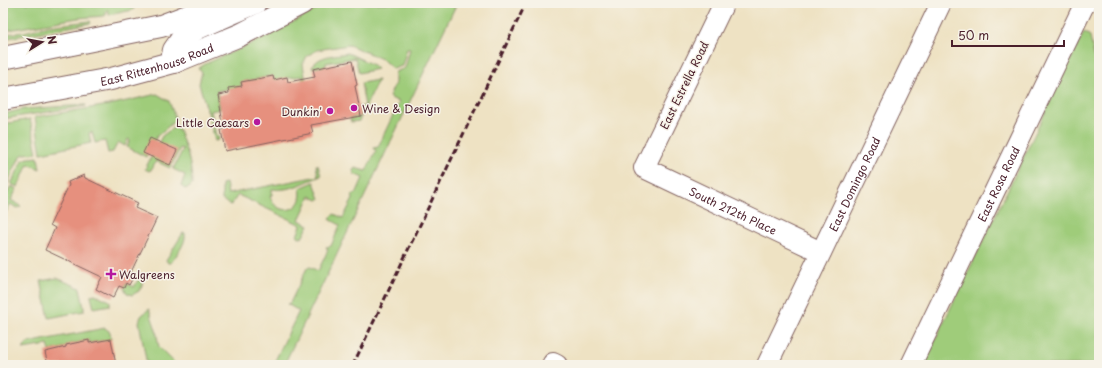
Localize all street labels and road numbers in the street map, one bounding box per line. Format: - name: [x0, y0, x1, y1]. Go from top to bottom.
- street label: East Rittenhouse Road: [99, 38, 216, 89]
- street label: East Estrella Road: [655, 38, 713, 132]
- street label: East Domingo Road: [824, 134, 884, 234]
- street label: East Rosa Road: [973, 143, 1023, 224]
- street label: South 212th Place: [686, 182, 780, 238]

